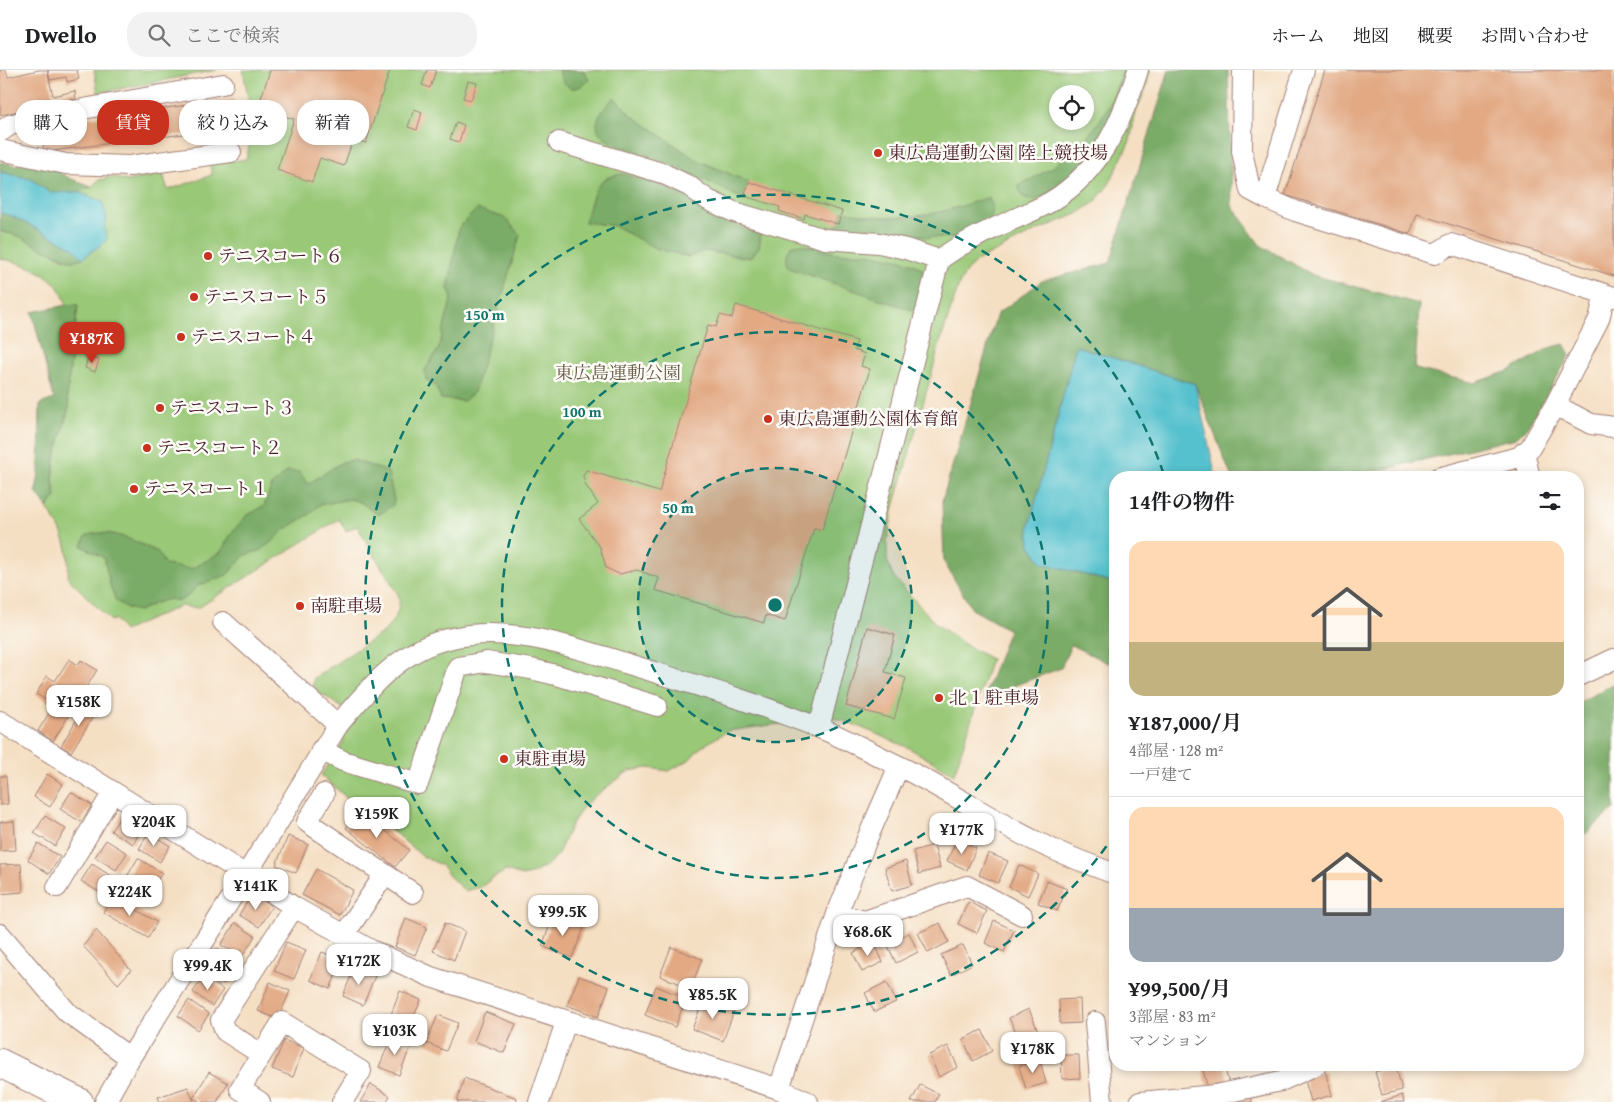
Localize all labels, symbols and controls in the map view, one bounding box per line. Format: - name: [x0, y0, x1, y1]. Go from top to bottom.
- search box: [127, 12, 477, 57]
- text: Dwello: [25, 17, 97, 52]
- icon: search: [145, 21, 173, 49]
- text: ここで検索: [185, 21, 280, 49]
- text: ホーム: [1271, 22, 1325, 49]
- text: 地図: [1353, 22, 1389, 49]
- text: 概要: [1417, 22, 1453, 49]
- text: お問い合わせ: [1481, 22, 1589, 49]
- map controls: [1049, 85, 1094, 130]
- button: locate: [1049, 85, 1094, 130]
- chip: 購入: [15, 100, 87, 145]
- chip: 賃貸: [97, 100, 169, 145]
- chip: 絞り込み: [179, 100, 287, 145]
- chip: 新着: [297, 100, 369, 145]
- place label: 東広島運動公園 陸上競技場: [888, 139, 1108, 166]
- marker: 東広島運動公園 陸上競技場: [872, 147, 884, 159]
- place label: テニスコート６: [218, 242, 343, 269]
- marker: テニスコート６: [202, 250, 214, 262]
- place label: テニスコート５: [204, 283, 329, 310]
- marker: テニスコート５: [188, 291, 200, 303]
- text: 150 m: [465, 304, 505, 325]
- pin: ¥187K: [57, 322, 127, 364]
- place label: テニスコート４: [191, 323, 316, 350]
- text: ¥187K: [70, 326, 114, 350]
- marker: テニスコート４: [175, 331, 187, 343]
- park label: 東広島運動公園: [555, 359, 681, 386]
- place label: テニスコート３: [170, 394, 295, 421]
- text: 100 m: [562, 401, 602, 422]
- marker: テニスコート３: [154, 402, 166, 414]
- place label: 東広島運動公園体育館: [778, 405, 958, 432]
- marker: 東広島運動公園体育館: [762, 413, 774, 425]
- place label: テニスコート２: [157, 434, 282, 461]
- marker: テニスコート２: [141, 442, 153, 454]
- place label: テニスコート１: [144, 475, 269, 502]
- marker: テニスコート１: [128, 483, 140, 495]
- text: 14件の物件: [1129, 486, 1235, 517]
- icon: filters: [1536, 487, 1564, 515]
- text: 50 m: [662, 497, 694, 518]
- icon: home: [1302, 574, 1392, 664]
- place label: 南駐車場: [310, 592, 382, 619]
- centre of rings: [766, 596, 784, 614]
- marker: 南駐車場: [294, 600, 306, 612]
- pin: ¥158K: [44, 684, 114, 727]
- place label: 北１駐車場: [949, 684, 1039, 711]
- text: ¥158K: [57, 689, 101, 713]
- marker: 北１駐車場: [933, 692, 945, 704]
- text: ¥187,000/月: [1129, 707, 1242, 738]
- text: 4部屋 · 128 m²: [1129, 738, 1224, 762]
- place label: 東駐車場: [514, 745, 586, 772]
- marker: 東駐車場: [498, 753, 510, 765]
- text: 一戸建て: [1129, 762, 1193, 786]
- pin: ¥159K: [342, 796, 412, 839]
- text: ¥159K: [355, 801, 399, 825]
- pin: ¥204K: [119, 804, 189, 847]
- text: ¥204K: [132, 809, 176, 833]
- pin: ¥177K: [927, 812, 997, 855]
- text: ¥177K: [940, 817, 984, 841]
- icon: home: [1302, 839, 1392, 929]
- pin: ¥141K: [221, 868, 291, 911]
- text: ¥141K: [234, 873, 278, 897]
- pin: ¥224K: [95, 874, 165, 917]
- text: ¥224K: [108, 879, 152, 903]
- pin: ¥99.5K: [522, 894, 604, 937]
- text: ¥99.5K: [539, 899, 587, 923]
- pin: ¥68.6K: [827, 914, 909, 957]
- text: ¥68.6K: [844, 919, 892, 943]
- pin: ¥172K: [324, 944, 394, 986]
- pin: ¥99.4K: [167, 948, 249, 991]
- text: ¥172K: [337, 948, 381, 972]
- text: ¥99.4K: [184, 953, 232, 977]
- text: ¥99,500/月: [1129, 973, 1231, 1004]
- pin: ¥85.5K: [672, 978, 754, 1020]
- text: ¥85.5K: [689, 982, 737, 1006]
- text: 3部屋 · 83 m²: [1129, 1004, 1216, 1028]
- pin: ¥103K: [360, 1014, 430, 1056]
- text: ¥103K: [373, 1018, 417, 1042]
- text: マンション: [1129, 1028, 1208, 1052]
- pin: ¥178K: [998, 1032, 1068, 1074]
- text: ¥178K: [1011, 1036, 1055, 1060]

